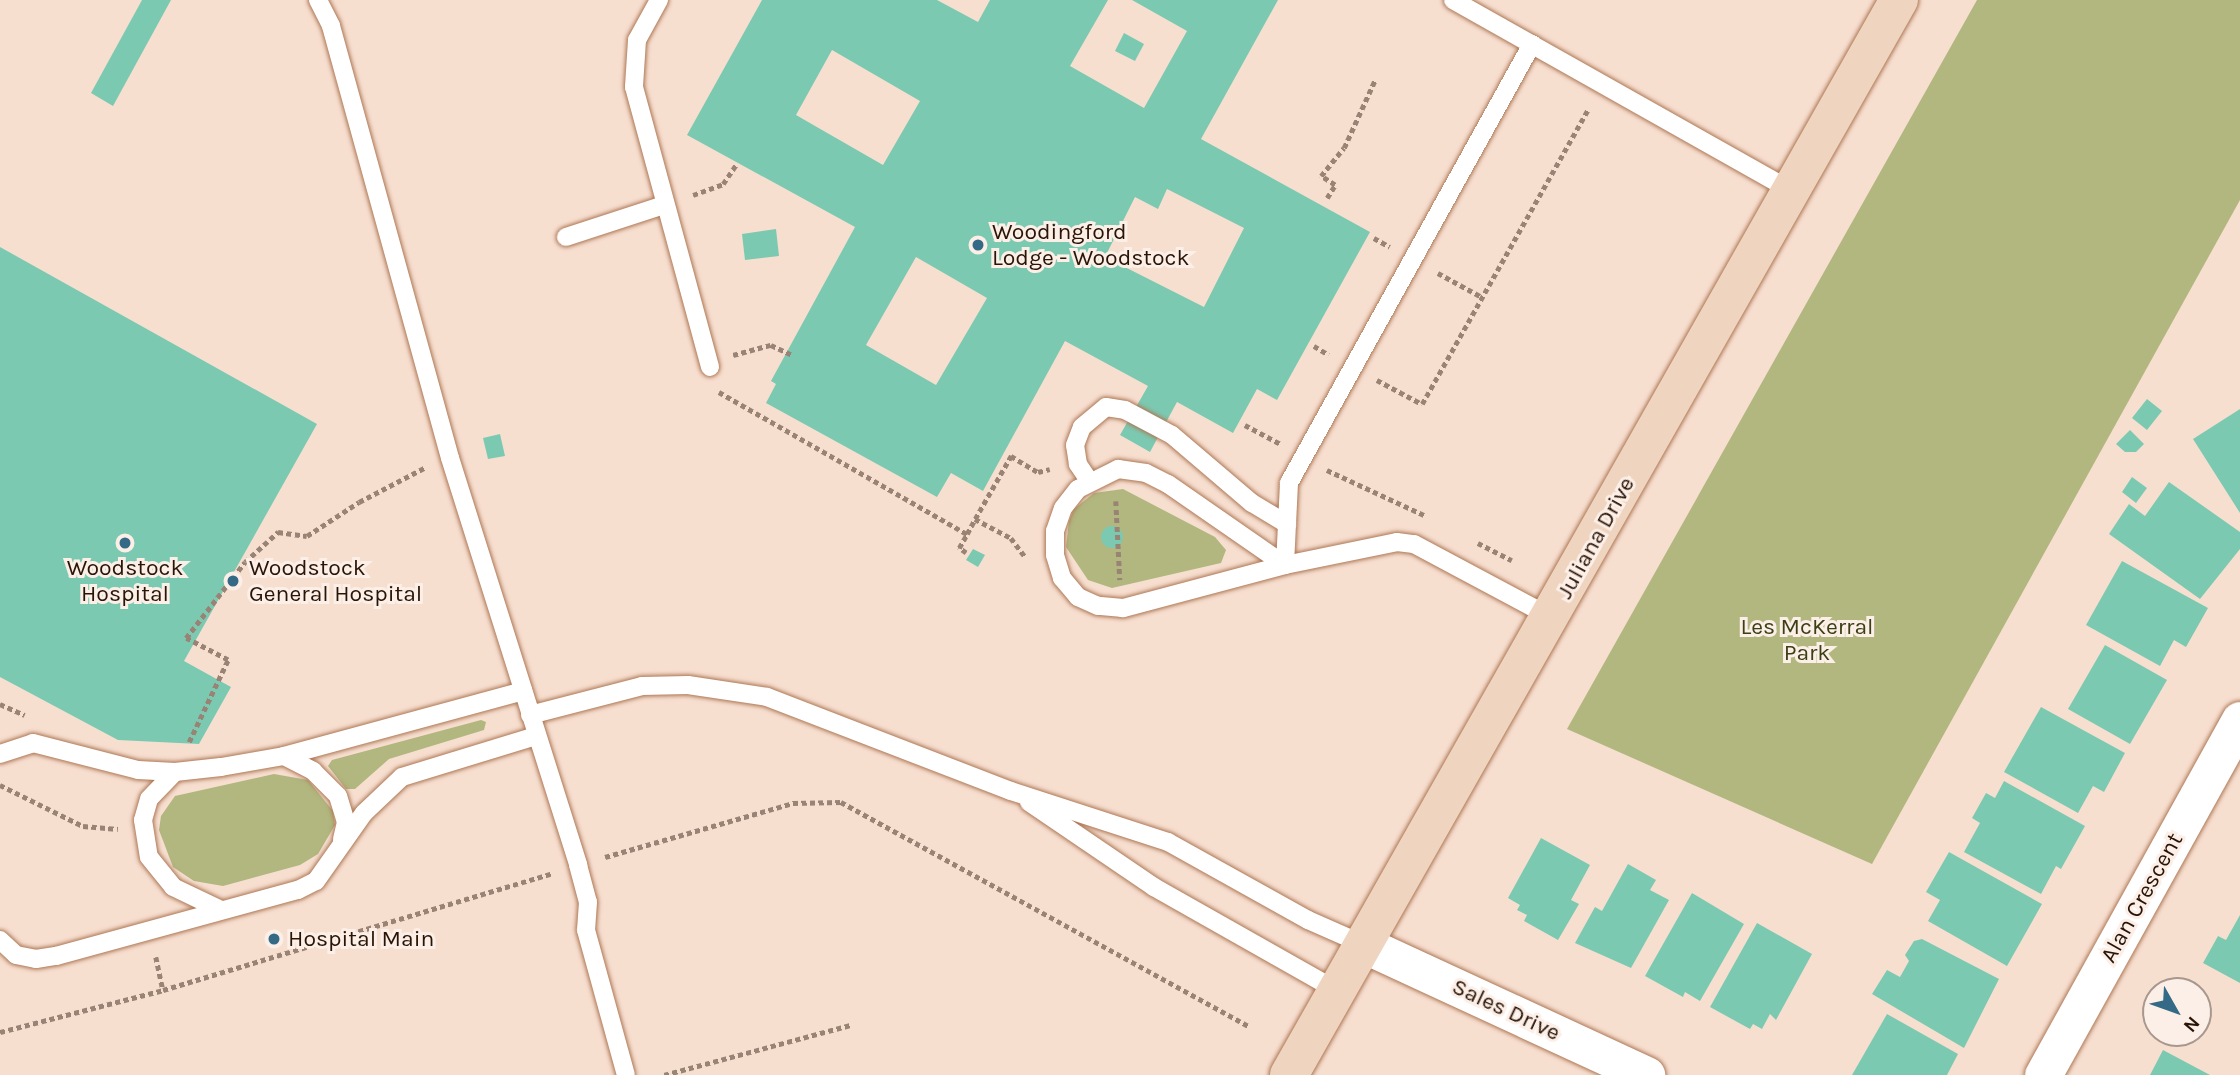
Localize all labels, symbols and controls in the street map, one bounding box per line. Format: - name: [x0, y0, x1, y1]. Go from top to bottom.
- place label: Woodingford Lodge - Woodstock: [992, 218, 1189, 272]
- marker: Woodingford Lodge - Woodstock: [970, 237, 986, 253]
- street label: Juliana Drive: [1551, 472, 1641, 604]
- marker: Woodstock Hospital: [117, 535, 133, 551]
- place label: Woodstock Hospital: [67, 554, 183, 608]
- place label: Woodstock General Hospital: [249, 554, 422, 608]
- marker: Woodstock General Hospital: [223, 571, 243, 591]
- park label: Les McKerral Park: [1741, 613, 1873, 667]
- street label: Alan Crescent: [2095, 828, 2189, 968]
- place label: Hospital Main: [288, 925, 434, 953]
- marker: Hospital Main: [266, 931, 282, 947]
- street label: Sales Drive: [1448, 973, 1564, 1047]
- north arrow: [2142, 977, 2212, 1047]
- text: N: [2179, 1012, 2204, 1037]

